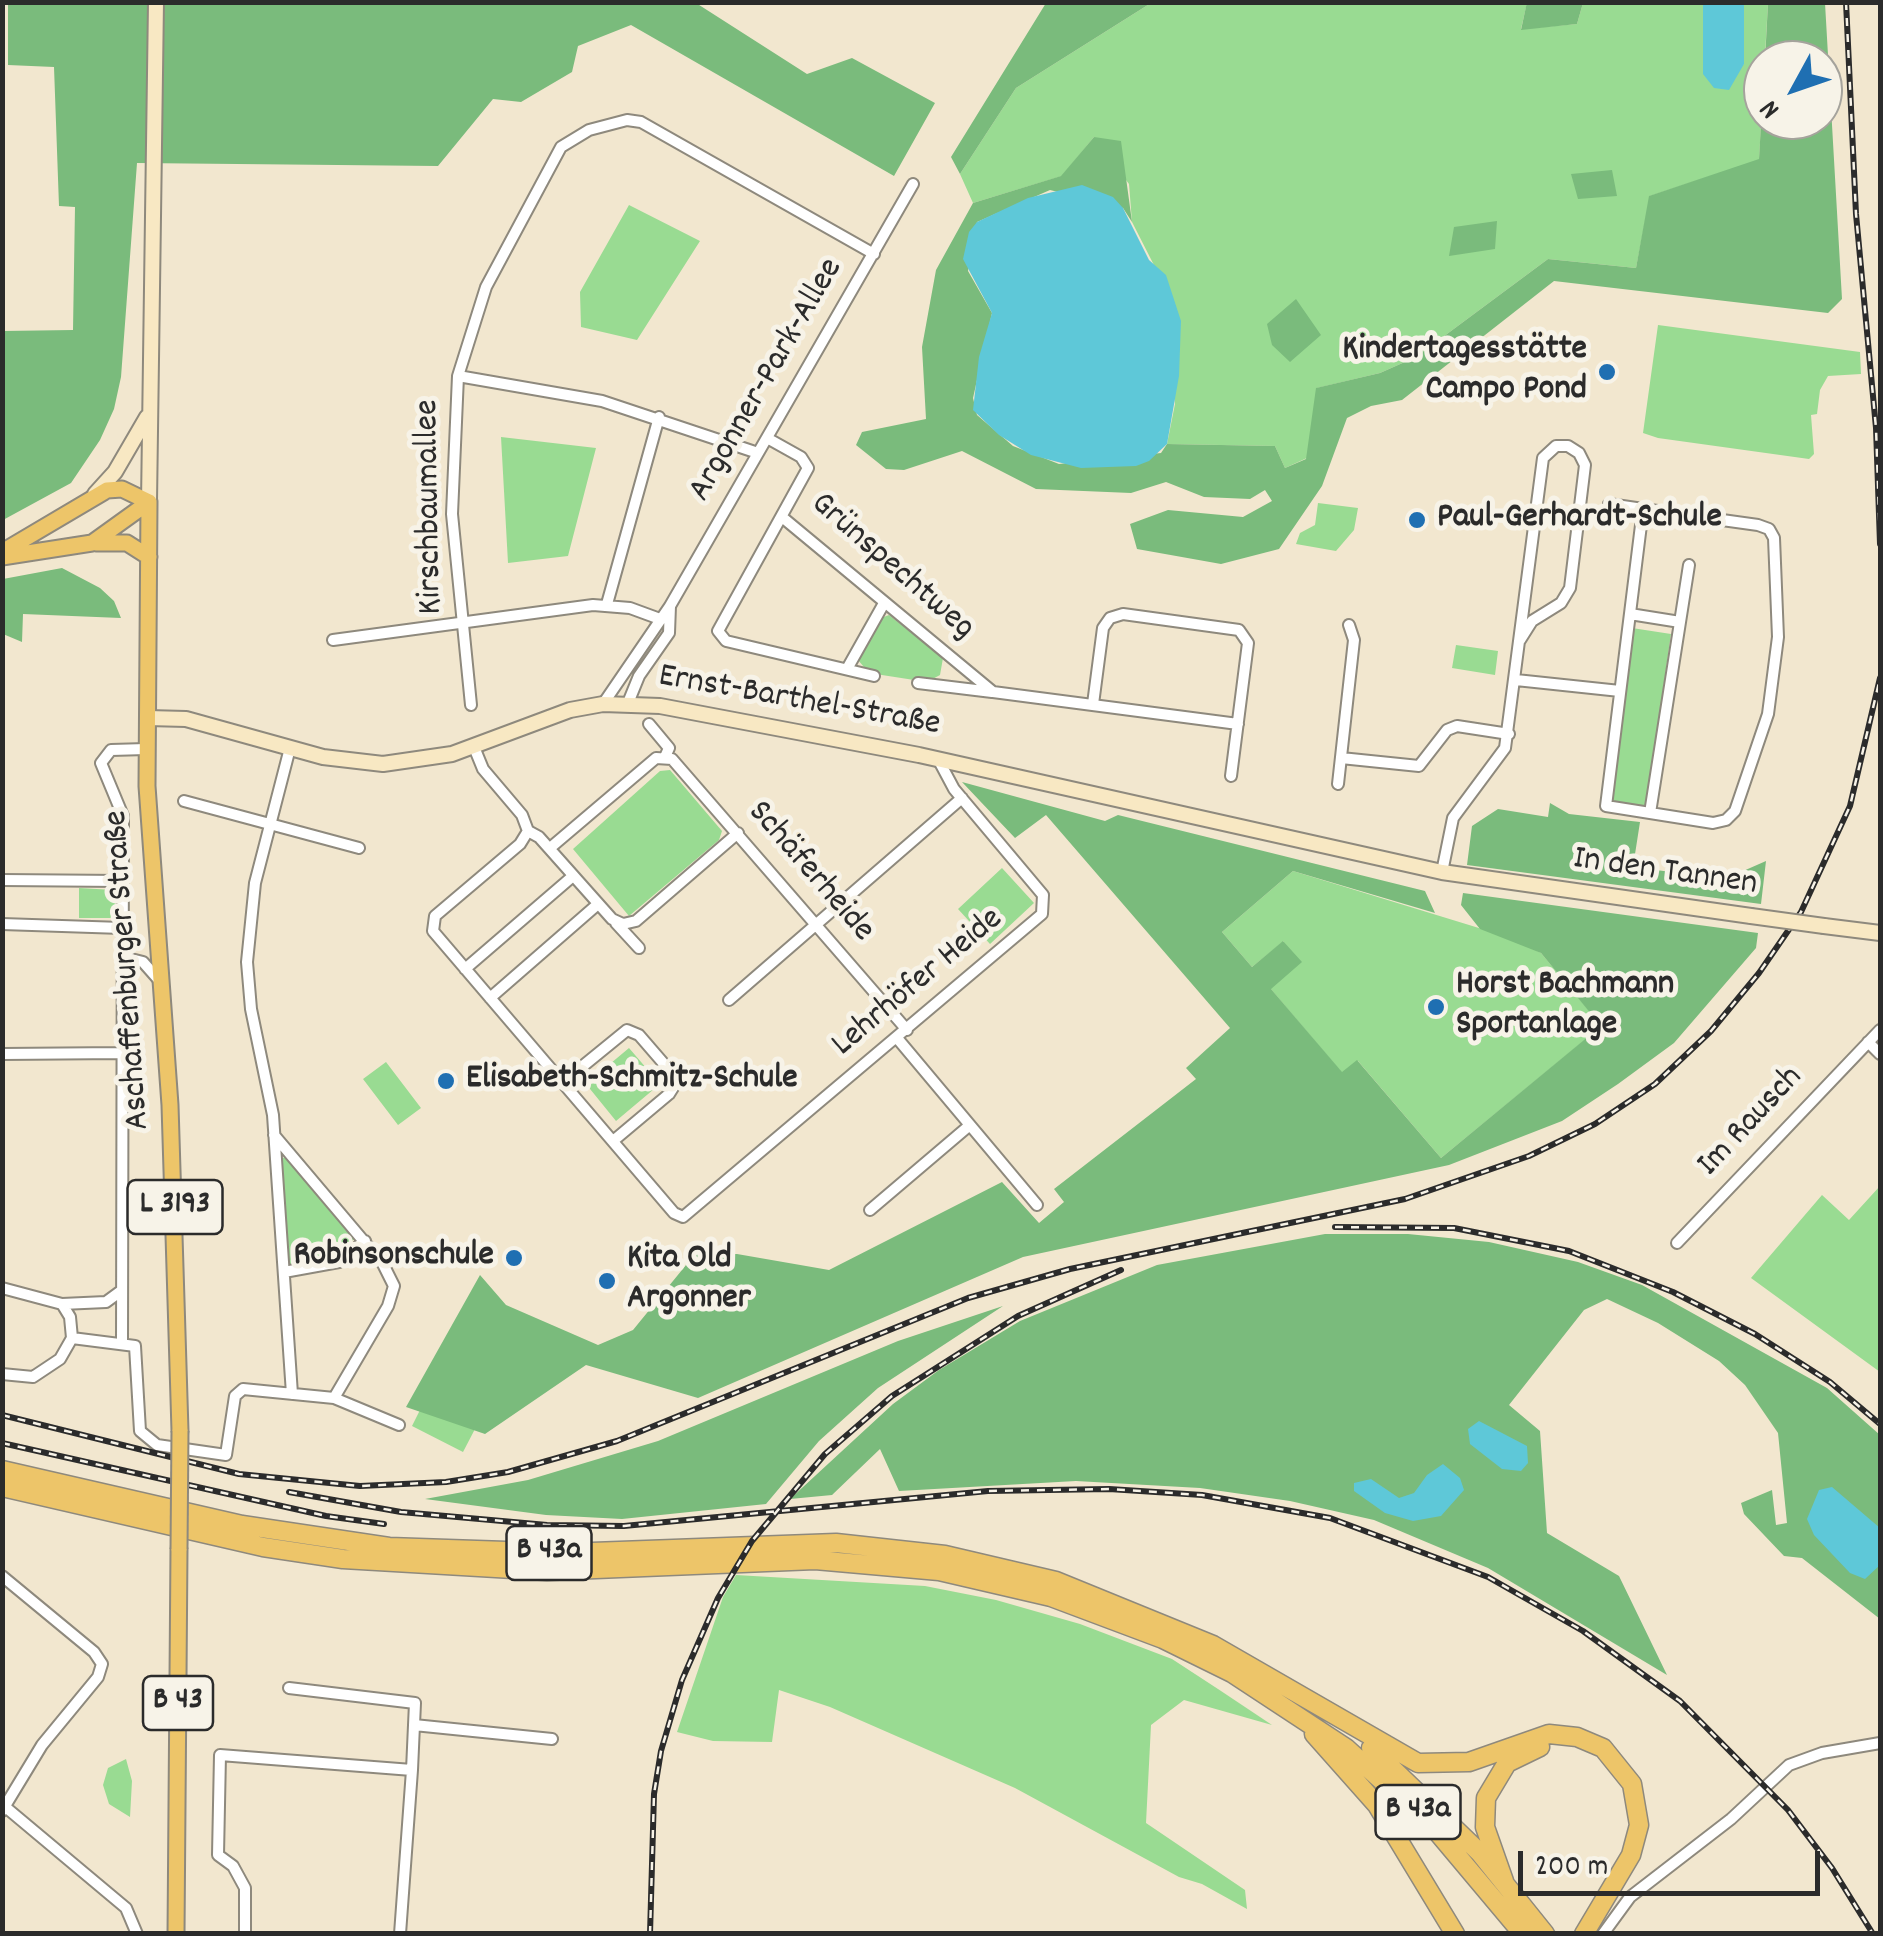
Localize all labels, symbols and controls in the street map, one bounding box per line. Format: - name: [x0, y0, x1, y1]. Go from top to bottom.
- north arrow: [1743, 40, 1843, 140]
- text: N: [1752, 90, 1791, 126]
- street label: Argonner-Park-Allee: [681, 252, 855, 510]
- place label: Kindertagesstätte Campo Pond: [1342, 331, 1587, 413]
- marker: Kindertagesstätte Campo Pond: [1596, 361, 1618, 383]
- street label: Kirschbaumallee: [409, 399, 455, 615]
- street label: Grünspechtweg: [800, 485, 982, 651]
- place label: Paul-Gerhardt-Schule: [1437, 499, 1722, 541]
- marker: Paul-Gerhardt-Schule: [1406, 509, 1428, 531]
- street label: Ernst-Barthel-Straße: [655, 658, 943, 748]
- street label: Schäferheide: [736, 794, 882, 952]
- street label: Aschaffenburger Straße: [98, 809, 162, 1131]
- street label: In den Tannen: [1570, 840, 1760, 908]
- street label: Lehrhöfer Heide: [825, 900, 1013, 1068]
- place label: Horst Bachmann Sportanlage: [1456, 966, 1674, 1048]
- marker: Horst Bachmann Sportanlage: [1425, 996, 1447, 1018]
- street label: Im Rausch: [1690, 1059, 1814, 1187]
- place label: Elisabeth-Schmitz-Schule: [466, 1060, 798, 1102]
- marker: Elisabeth-Schmitz-Schule: [435, 1070, 457, 1092]
- road number: L 3193: [128, 1180, 222, 1234]
- place label: Robinsonschule: [294, 1237, 494, 1279]
- place label: Kita Old Argonner: [627, 1240, 751, 1322]
- marker: Robinsonschule: [503, 1247, 525, 1269]
- marker: Kita Old Argonner: [596, 1270, 618, 1292]
- road number: B 43a: [506, 1526, 592, 1580]
- road number: B 43: [143, 1676, 213, 1730]
- road number: B 43a: [1376, 1785, 1460, 1839]
- scale bar: [1523, 1831, 1826, 1893]
- text: 200 m: [1535, 1847, 1608, 1890]

